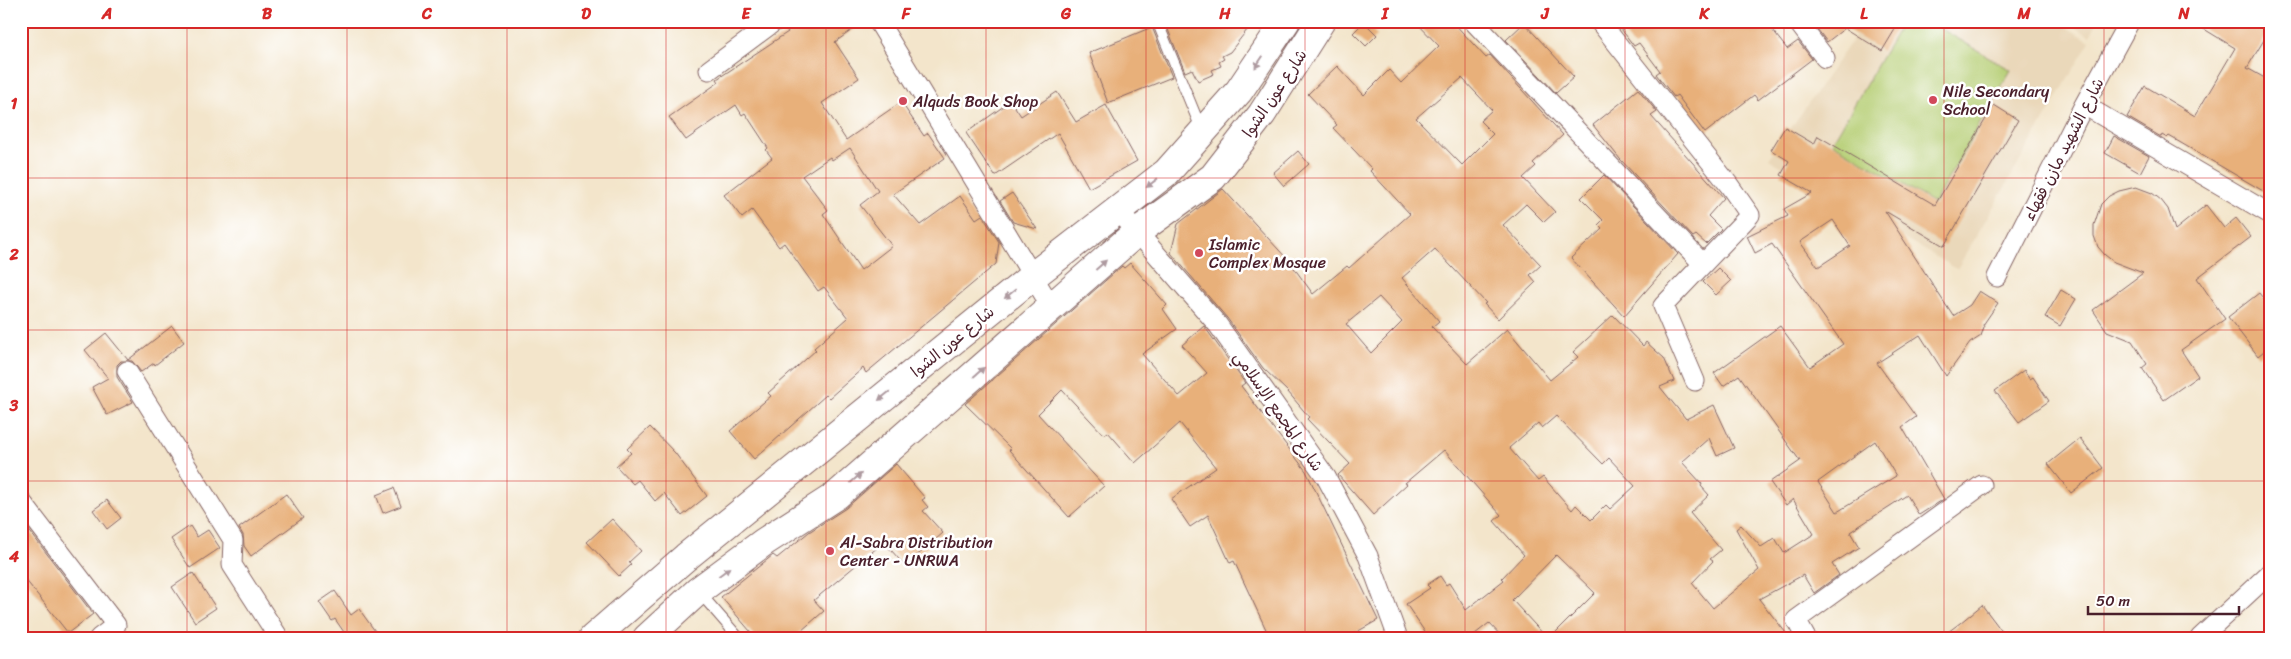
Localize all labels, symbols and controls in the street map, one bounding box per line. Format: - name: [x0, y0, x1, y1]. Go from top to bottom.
- text: A: [101, 0, 112, 28]
- text: B: [262, 0, 273, 28]
- text: C: [421, 0, 433, 28]
- text: D: [581, 0, 591, 28]
- text: E: [742, 0, 752, 28]
- text: F: [901, 0, 912, 28]
- text: G: [1060, 0, 1072, 28]
- text: H: [1218, 0, 1231, 28]
- text: I: [1381, 0, 1390, 28]
- text: J: [1540, 0, 1550, 28]
- text: K: [1698, 0, 1710, 28]
- text: L: [1860, 0, 1868, 28]
- text: M: [2016, 0, 2031, 28]
- text: N: [2177, 0, 2190, 28]
- street label: شارع عون الشوا: [1234, 43, 1315, 144]
- one-way arrow: [1254, 55, 1264, 68]
- street label: شارع الشهيد مازن فقهاء: [2015, 72, 2112, 226]
- place label: Nile Secondary School: [1943, 77, 2050, 124]
- place label: Alquds Book Shop: [912, 87, 1039, 116]
- text: 1: [11, 89, 18, 118]
- marker: Nile Secondary School: [1927, 94, 1939, 106]
- marker: Alquds Book Shop: [897, 95, 909, 107]
- one-way arrow: [1146, 178, 1159, 189]
- place label: Islamic Complex Mosque: [1208, 230, 1326, 277]
- text: 2: [8, 240, 19, 269]
- marker: Islamic Complex Mosque: [1193, 247, 1205, 259]
- one-way arrow: [1094, 259, 1107, 270]
- one-way arrow: [1004, 288, 1017, 299]
- street label: شارع عون الشوا: [904, 298, 1001, 385]
- street label: شارع المجمع الإسلامي: [1226, 345, 1331, 478]
- one-way arrow: [972, 366, 985, 377]
- text: 3: [9, 391, 19, 420]
- one-way arrow: [878, 391, 891, 402]
- one-way arrow: [849, 473, 862, 484]
- place label: Al-Sabra Distribution Center - UNRWA: [839, 528, 993, 575]
- text: 4: [8, 542, 19, 571]
- marker: Al-Sabra Distribution Center - UNRWA: [824, 545, 836, 557]
- one-way arrow: [717, 567, 731, 577]
- scale bar: [2088, 584, 2240, 616]
- text: 50 m: [2096, 588, 2131, 614]

